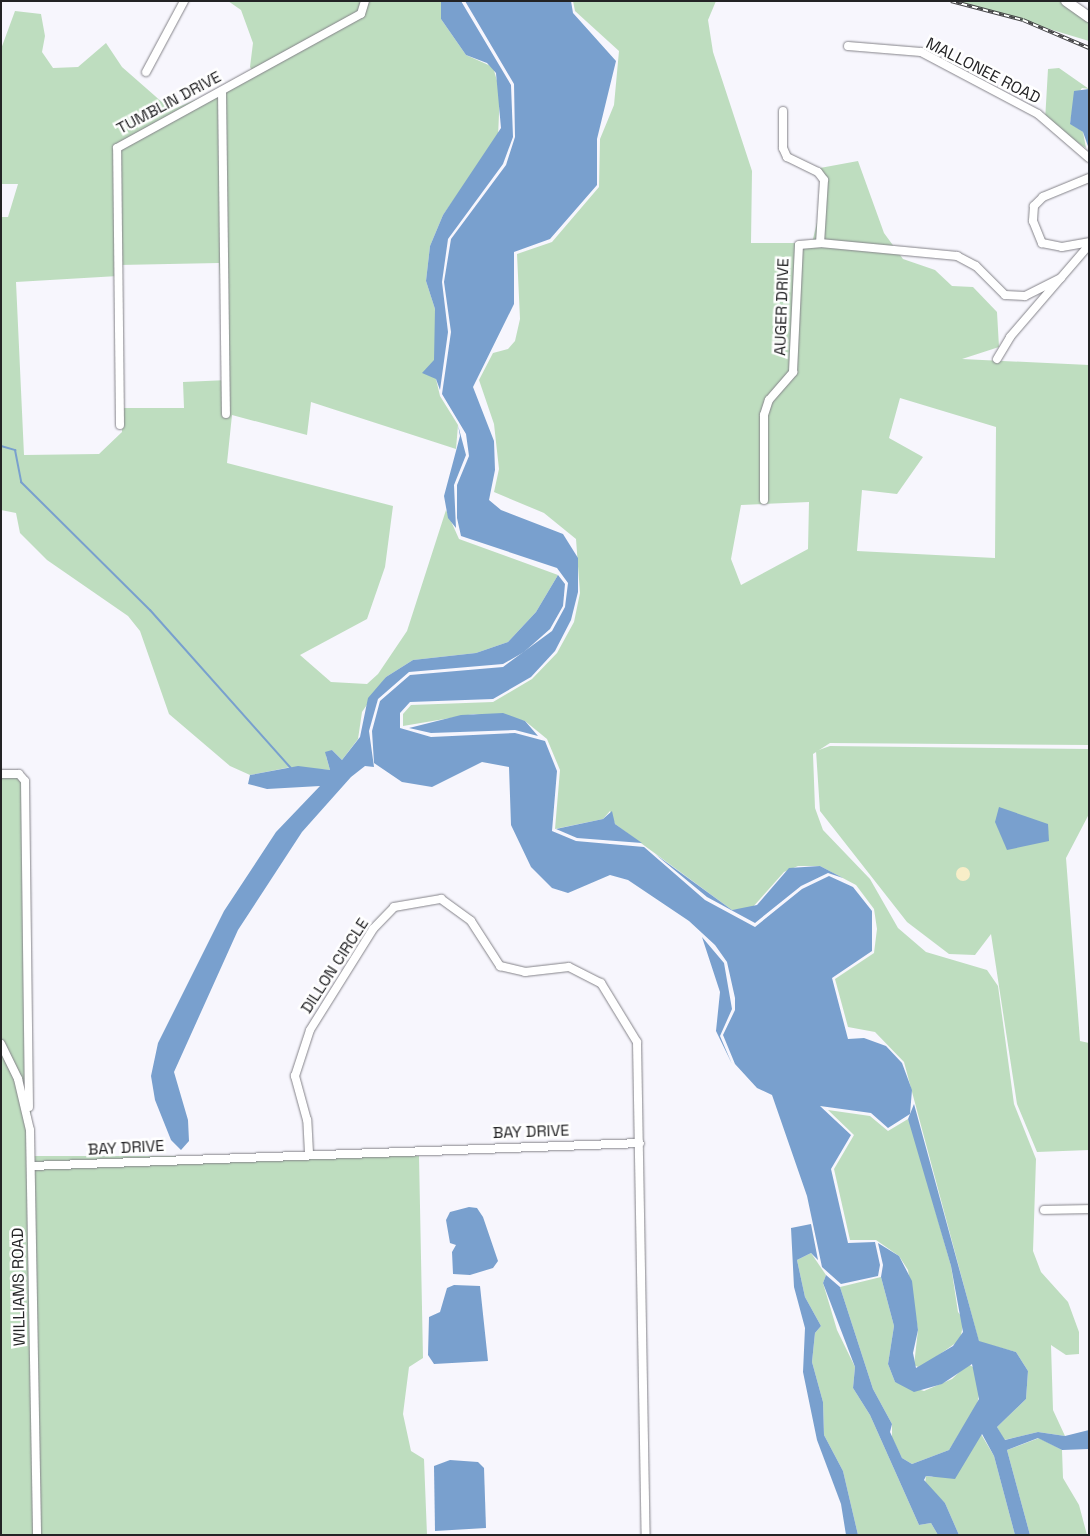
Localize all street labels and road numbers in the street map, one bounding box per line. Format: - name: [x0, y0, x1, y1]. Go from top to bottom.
- street label: MALLONEE ROAD: [923, 34, 1043, 108]
- street label: TUMBLIN DRIVE: [114, 67, 224, 139]
- street label: AUGER DRIVE: [771, 258, 793, 356]
- street label: DILLON CIRCLE: [297, 915, 373, 1017]
- street label: BAY DRIVE: [492, 1121, 570, 1143]
- street label: BAY DRIVE: [87, 1136, 165, 1160]
- street label: WILLIAMS ROAD: [8, 1228, 30, 1346]

